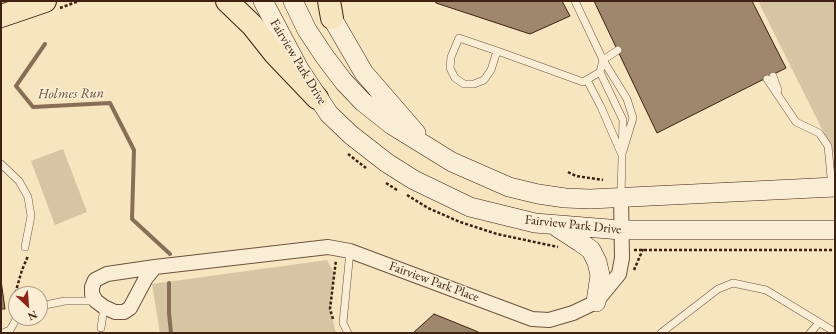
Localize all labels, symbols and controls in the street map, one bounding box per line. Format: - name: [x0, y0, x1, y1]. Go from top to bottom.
- street label: Fairview Park Drive: [266, 16, 330, 108]
- water label: Holmes Run: [38, 85, 104, 103]
- street label: Fairview Park Drive: [524, 212, 622, 238]
- street label: Fairview Park Place: [387, 258, 481, 306]
- north arrow: [8, 286, 48, 326]
- text: N: [26, 308, 40, 324]

